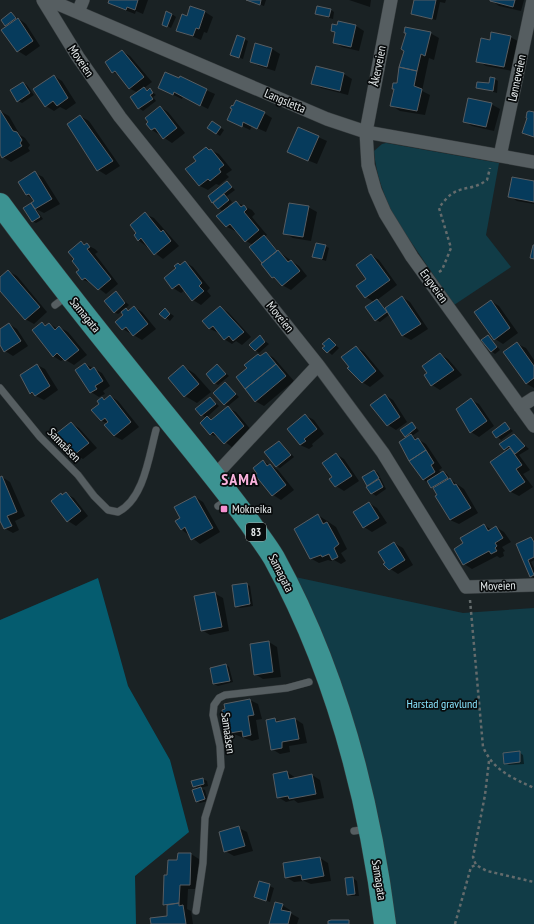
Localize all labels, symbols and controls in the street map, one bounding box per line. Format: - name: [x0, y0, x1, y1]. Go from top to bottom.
- street label: Moveien: [65, 42, 97, 79]
- street label: Åkerveien: [366, 44, 389, 87]
- street label: Lønneveien: [504, 53, 529, 103]
- street label: Langsletta: [262, 85, 308, 116]
- street label: Engveien: [417, 266, 452, 306]
- street label: Samagata: [67, 294, 104, 335]
- street label: Moveien: [263, 298, 297, 335]
- street label: Samaåsen: [45, 424, 84, 465]
- district label: SAMA: [221, 469, 259, 489]
- place label: Mokneika: [232, 501, 272, 516]
- marker: Mokneika: [219, 504, 229, 514]
- road number: 83: [246, 523, 266, 541]
- street label: Samagata: [266, 551, 297, 594]
- street label: Moveien: [480, 577, 516, 594]
- park label: Harstad gravlund: [407, 696, 477, 711]
- street label: Samaåsen: [218, 711, 239, 755]
- street label: Samagata: [369, 859, 390, 901]

